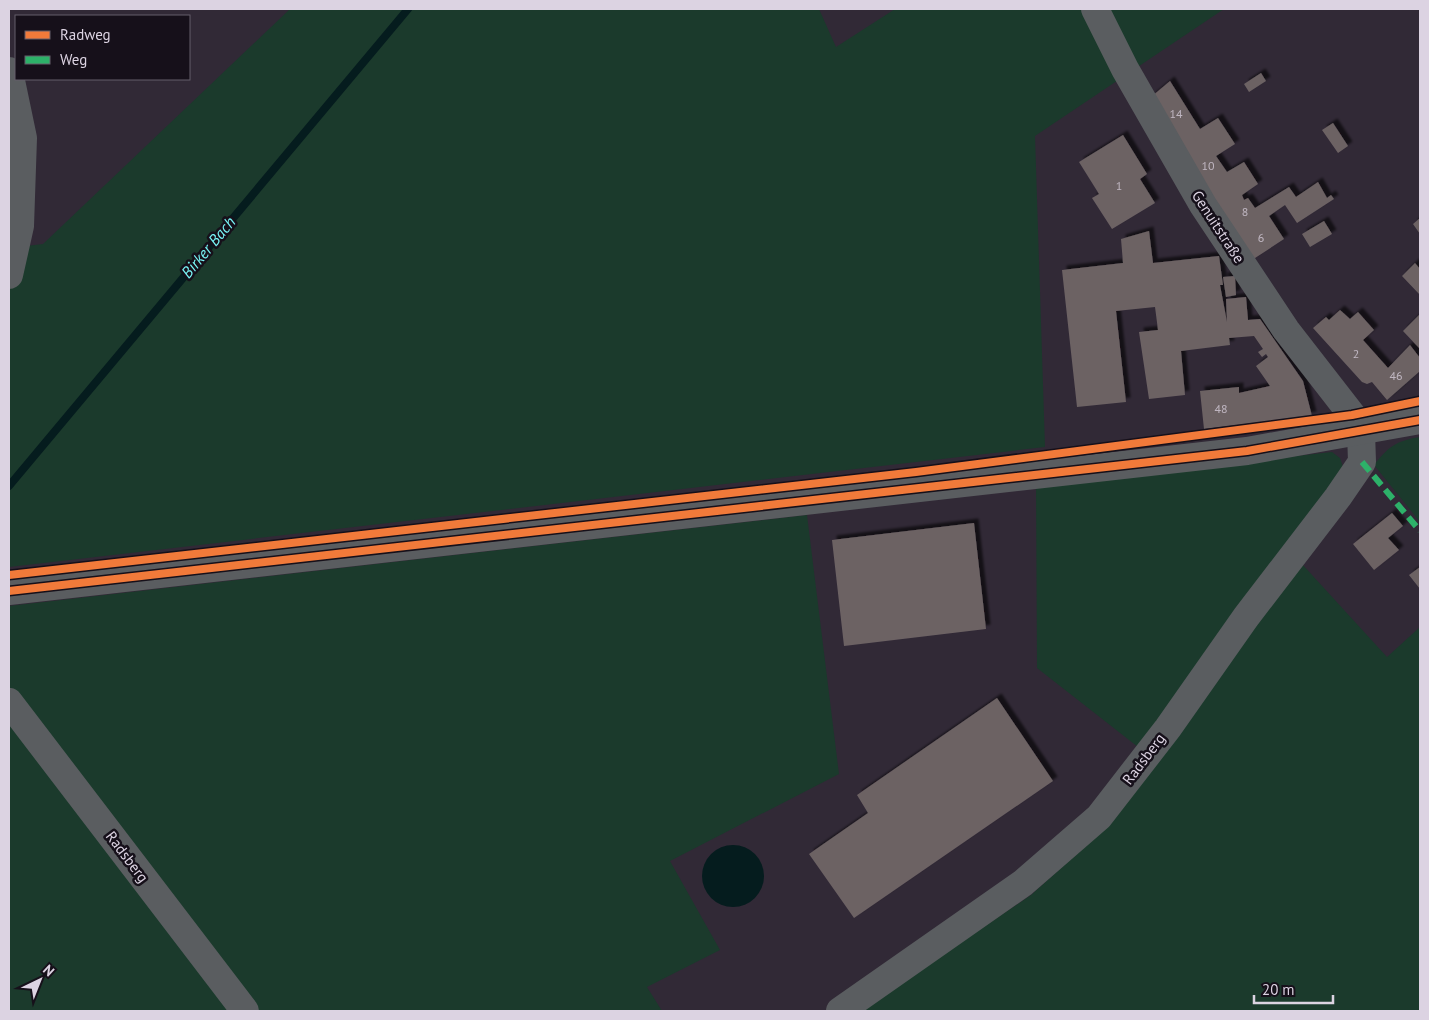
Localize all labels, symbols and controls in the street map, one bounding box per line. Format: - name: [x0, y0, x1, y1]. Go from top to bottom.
- legend: [15, 15, 190, 80]
- text: Radweg: [60, 25, 111, 44]
- text: Weg: [60, 50, 87, 69]
- house number: 14: [1169, 106, 1183, 121]
- house number: 10: [1201, 158, 1215, 173]
- house number: 1: [1116, 178, 1122, 193]
- street label: Genuitstraße: [1188, 187, 1249, 267]
- house number: 8: [1242, 204, 1248, 219]
- water label: Birker Bach: [177, 212, 239, 282]
- house number: 6: [1258, 230, 1264, 245]
- house number: 2: [1353, 346, 1359, 361]
- house number: 46: [1389, 368, 1403, 383]
- house number: 48: [1214, 401, 1228, 416]
- street label: Radsberg: [1118, 729, 1169, 788]
- street label: Radsberg: [102, 827, 153, 886]
- north arrow: [15, 955, 65, 1005]
- text: N: [39, 961, 58, 980]
- scale bar: [1254, 972, 1333, 1004]
- text: 20 m: [1262, 980, 1295, 999]

